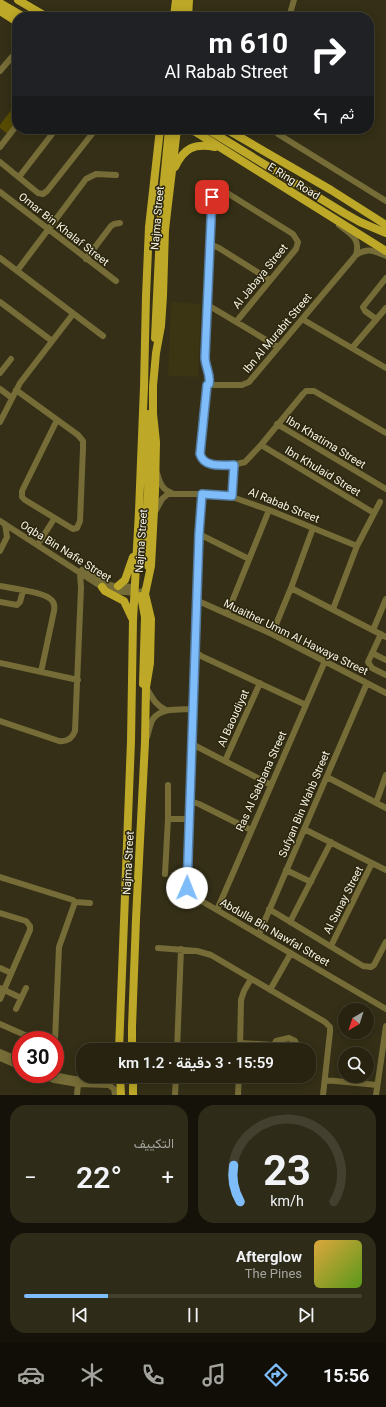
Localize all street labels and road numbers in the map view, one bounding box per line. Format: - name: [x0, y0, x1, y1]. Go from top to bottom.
- street label: E Ring Road: [265, 160, 322, 202]
- street label: Najma Street: [148, 185, 167, 250]
- street label: Omar Bin Khalaf Street: [16, 190, 112, 269]
- street label: Al Jabaya Street: [230, 241, 291, 311]
- street label: Ibn Al Murabit Street: [240, 291, 315, 376]
- street label: Ibn Khatima Street: [284, 414, 368, 472]
- street label: Ibn Khulaid Street: [282, 444, 363, 499]
- street label: Al Rabab Street: [246, 485, 322, 526]
- street label: Najma Street: [133, 508, 150, 573]
- street label: Oqba Bin Nafie Street: [18, 518, 114, 585]
- street label: Muaither Umm Al Hawaya Street: [222, 597, 370, 678]
- street label: Al Baoudiyat: [215, 687, 252, 749]
- street label: Ras Al Sabbana Street: [233, 729, 290, 833]
- street label: Sufyan Bin Wahb Street: [276, 749, 333, 859]
- street label: Najma Street: [120, 830, 137, 895]
- street label: Al Sunay Street: [321, 864, 366, 936]
- street label: Abdulla Bin Nawfal Street: [218, 896, 332, 969]

